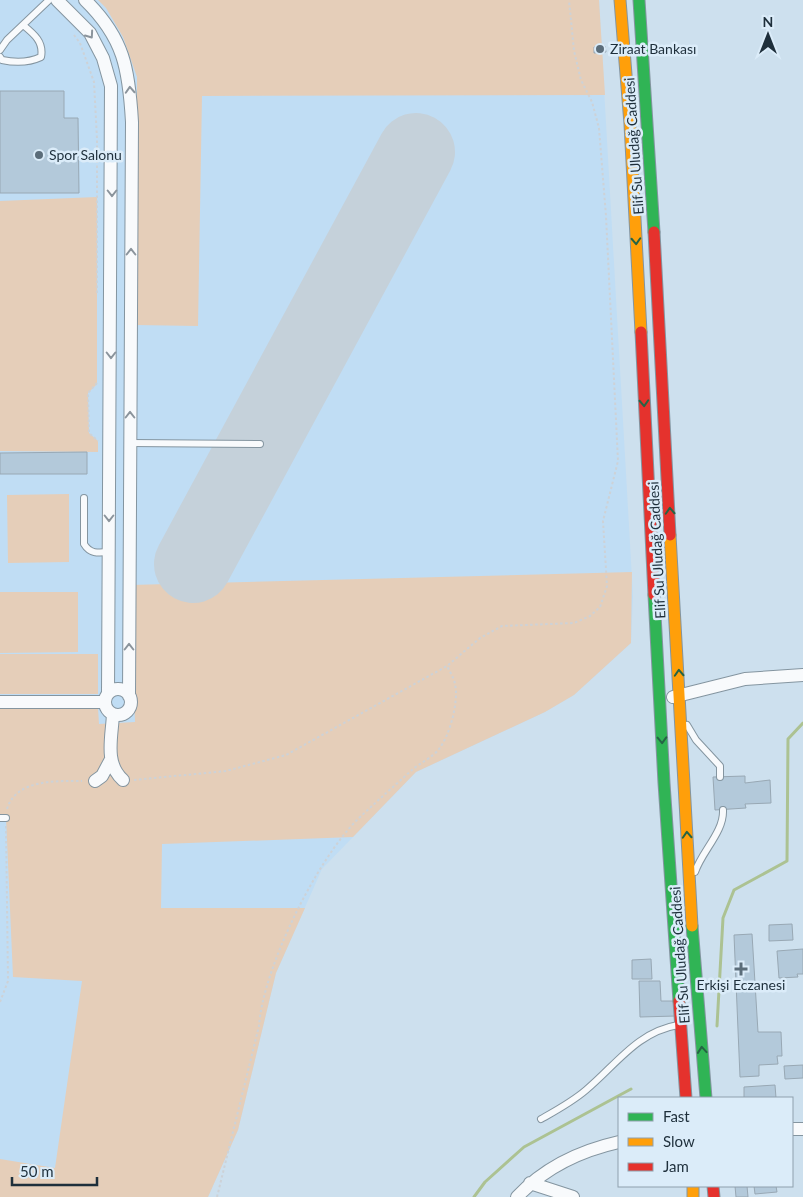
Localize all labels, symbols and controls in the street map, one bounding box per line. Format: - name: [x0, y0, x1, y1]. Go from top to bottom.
- north arrow: [743, 10, 793, 60]
- text: N: [763, 13, 773, 30]
- one-way arrow: [84, 29, 93, 39]
- place label: Ziraat Bankası: [610, 40, 696, 57]
- marker: Ziraat Bankası: [594, 43, 606, 55]
- street label: Elif Su Uludağ Caddesi: [620, 77, 647, 215]
- one-way arrow: [125, 86, 136, 94]
- place label: Spor Salonu: [49, 146, 122, 163]
- marker: Spor Salonu: [33, 149, 45, 161]
- one-way arrow: [107, 190, 117, 197]
- one-way arrow: [630, 237, 641, 245]
- one-way arrow: [126, 248, 136, 256]
- one-way arrow: [106, 352, 116, 360]
- one-way arrow: [639, 399, 650, 407]
- one-way arrow: [125, 411, 135, 418]
- street label: Elif Su Uludağ Caddesi: [644, 481, 669, 619]
- one-way arrow: [664, 506, 675, 514]
- one-way arrow: [104, 514, 114, 522]
- one-way arrow: [124, 643, 134, 651]
- one-way arrow: [673, 669, 684, 677]
- one-way arrow: [657, 736, 668, 744]
- one-way arrow: [682, 831, 693, 839]
- street label: Elif Su Uludağ Caddesi: [666, 886, 693, 1024]
- marker: Erkişi Eczanesi: [735, 963, 747, 975]
- place label: Erkişi Eczanesi: [697, 976, 785, 993]
- one-way arrow: [696, 1045, 707, 1053]
- legend: [618, 1097, 793, 1187]
- text: Fast: [663, 1107, 690, 1125]
- text: Slow: [663, 1132, 695, 1150]
- scale bar: [12, 1154, 98, 1186]
- text: Jam: [663, 1157, 689, 1175]
- text: 50 m: [20, 1162, 54, 1180]

